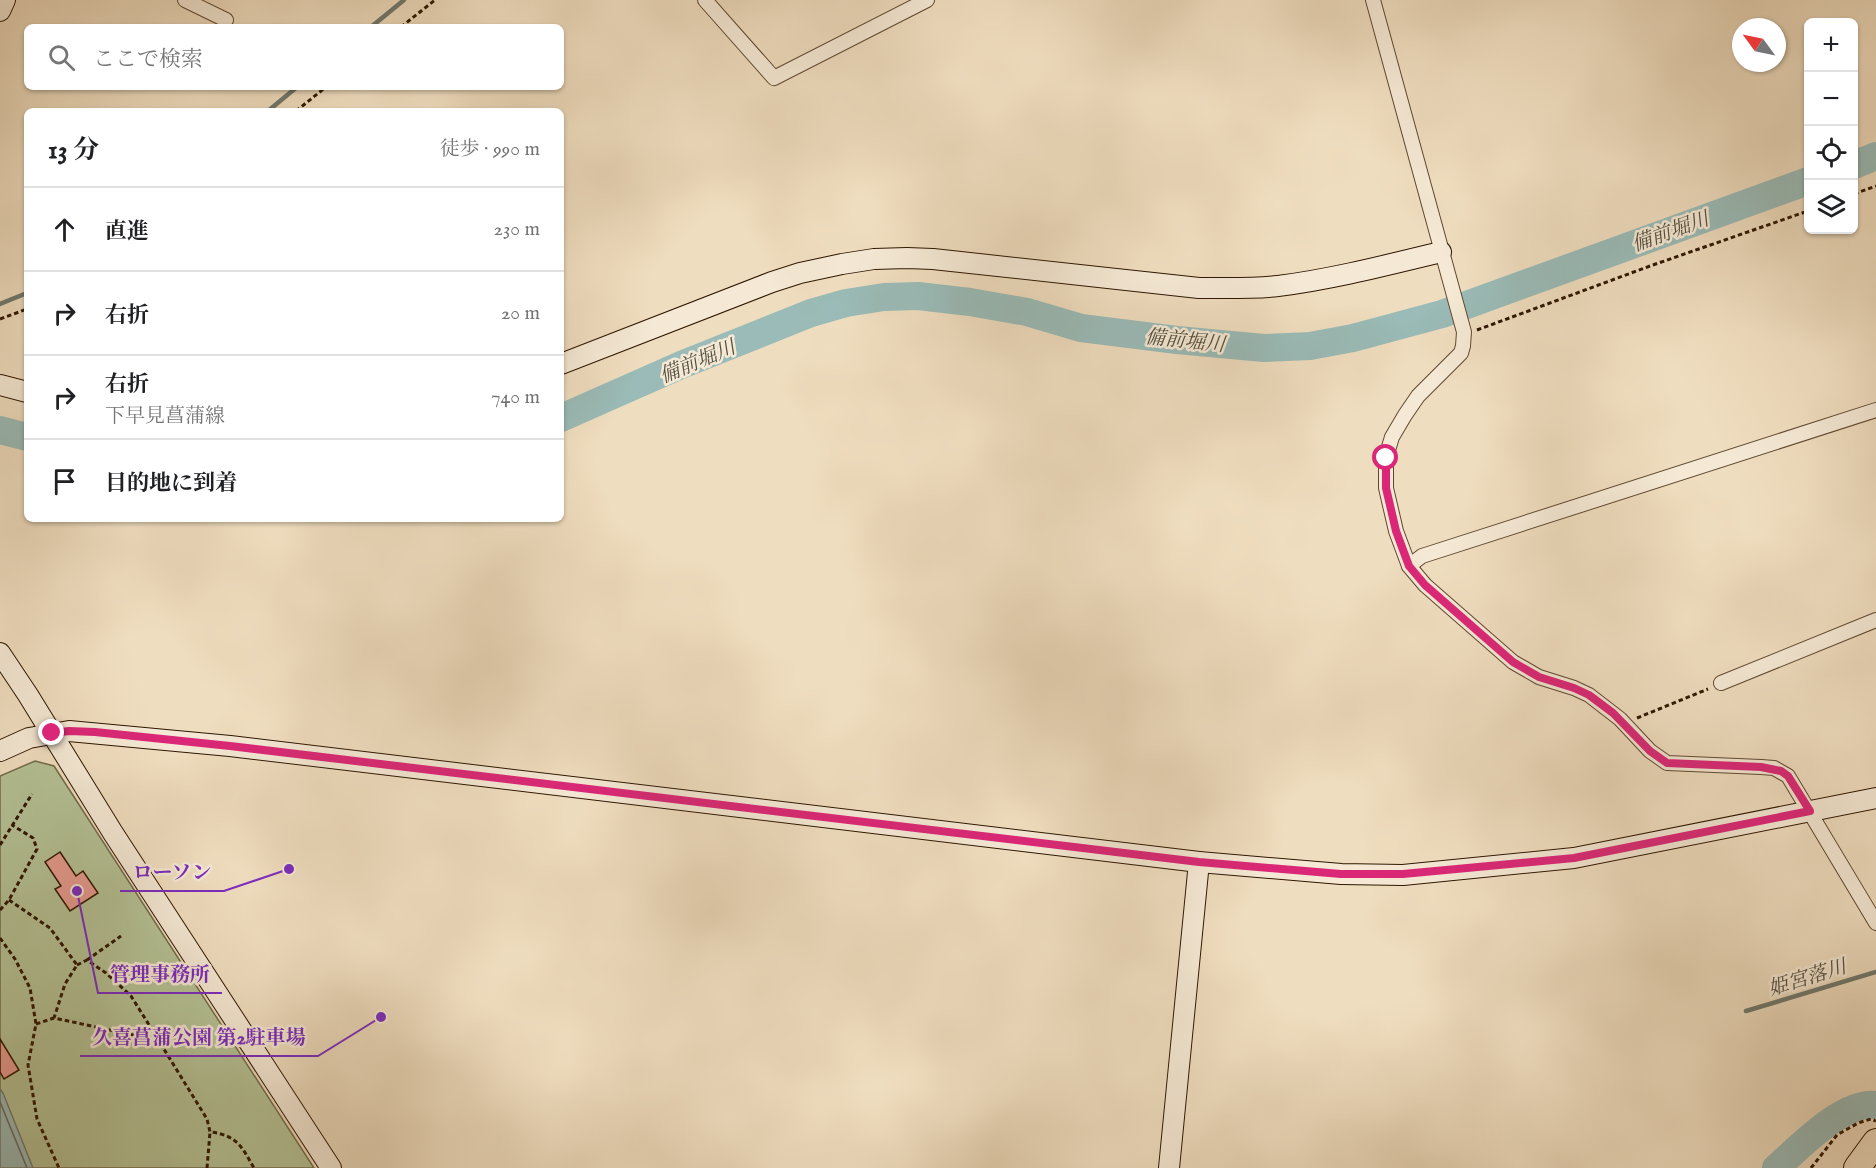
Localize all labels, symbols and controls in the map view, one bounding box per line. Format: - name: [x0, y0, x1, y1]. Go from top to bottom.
- north arrow: [1732, 18, 1786, 72]
- map controls: [1804, 18, 1858, 234]
- button: +: [1804, 18, 1858, 72]
- search box: [24, 24, 564, 90]
- icon: search: [45, 41, 78, 74]
- text: ここで検索: [93, 46, 203, 74]
- button: −: [1804, 72, 1858, 126]
- button: locate: [1804, 126, 1858, 180]
- text: 13 分: [48, 134, 99, 167]
- text: 徒歩 · 990 m: [440, 137, 540, 162]
- button: layers: [1804, 180, 1858, 234]
- water label: 備前堀川: [1629, 206, 1714, 258]
- icon: ahead: [48, 213, 81, 246]
- text: 230 m: [494, 217, 540, 242]
- text: 直進: [105, 218, 149, 246]
- icon: right: [48, 297, 81, 330]
- text: 20 m: [501, 301, 540, 326]
- text: 右折: [105, 302, 149, 330]
- water label: 備前堀川: [1144, 325, 1228, 358]
- water label: 備前堀川: [656, 334, 741, 390]
- text: 右折: [105, 371, 149, 399]
- icon: right: [48, 381, 81, 414]
- text: 740 m: [491, 385, 540, 410]
- text: 下早見菖蒲線: [105, 404, 225, 429]
- route start: [1372, 444, 1398, 470]
- icon: arrive: [48, 465, 81, 498]
- text: 目的地に到着: [105, 470, 237, 498]
- route end: [38, 719, 64, 745]
- callout: ローソン: [120, 853, 224, 891]
- text: ローソン: [132, 861, 212, 886]
- water label: 姫宮落川: [1766, 954, 1851, 1002]
- callout: 管理事務所: [98, 955, 222, 993]
- text: 管理事務所: [110, 963, 210, 988]
- callout: 久喜菖蒲公園 第2駐車場: [80, 1018, 318, 1056]
- text: 久喜菖蒲公園 第2駐車場: [92, 1026, 306, 1051]

